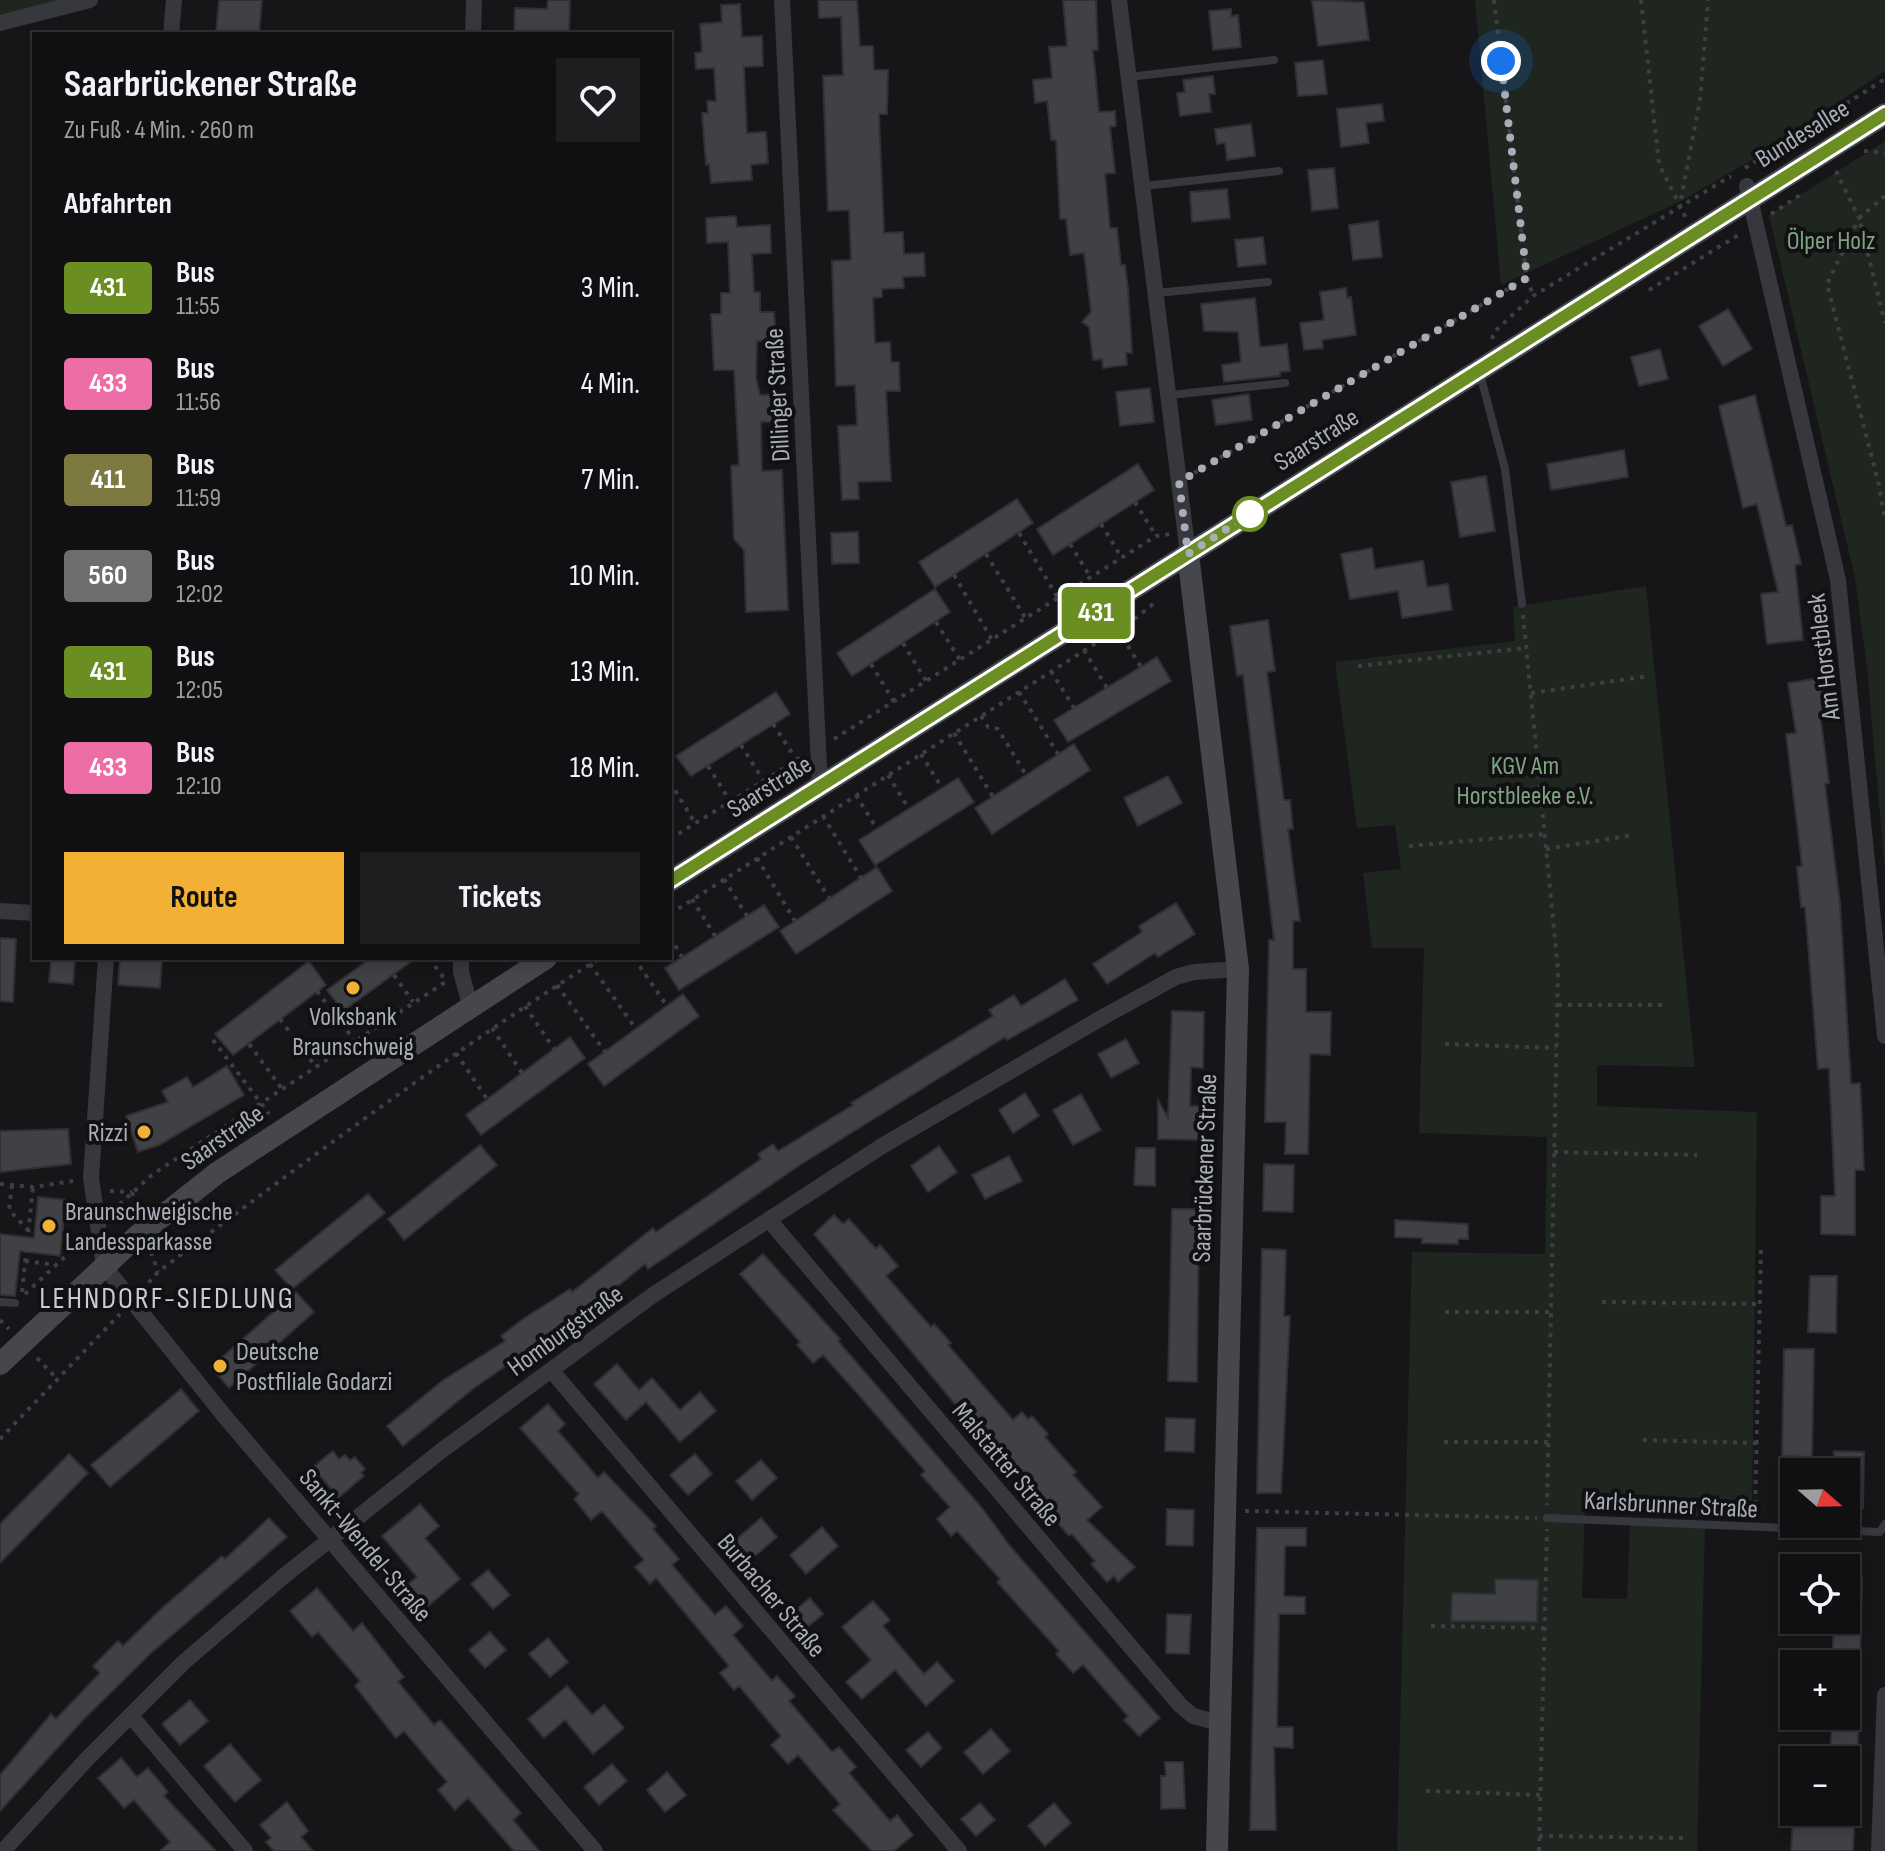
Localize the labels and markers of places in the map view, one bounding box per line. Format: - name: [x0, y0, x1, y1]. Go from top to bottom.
- unlabelled marker: [1233, 497, 1267, 531]
- marker: Volksbank Braunschweig: [344, 979, 362, 997]
- place label: Volksbank Braunschweig: [292, 1002, 414, 1063]
- place label: Rizzi: [88, 1118, 128, 1149]
- marker: Rizzi: [135, 1123, 153, 1141]
- place label: Braunschweigische Landessparkasse: [65, 1197, 233, 1258]
- marker: Braunschweigische Landessparkasse: [40, 1217, 58, 1235]
- place label: Deutsche Postfiliale Godarzi: [236, 1337, 392, 1398]
- marker: Deutsche Postfiliale Godarzi: [211, 1357, 229, 1375]

